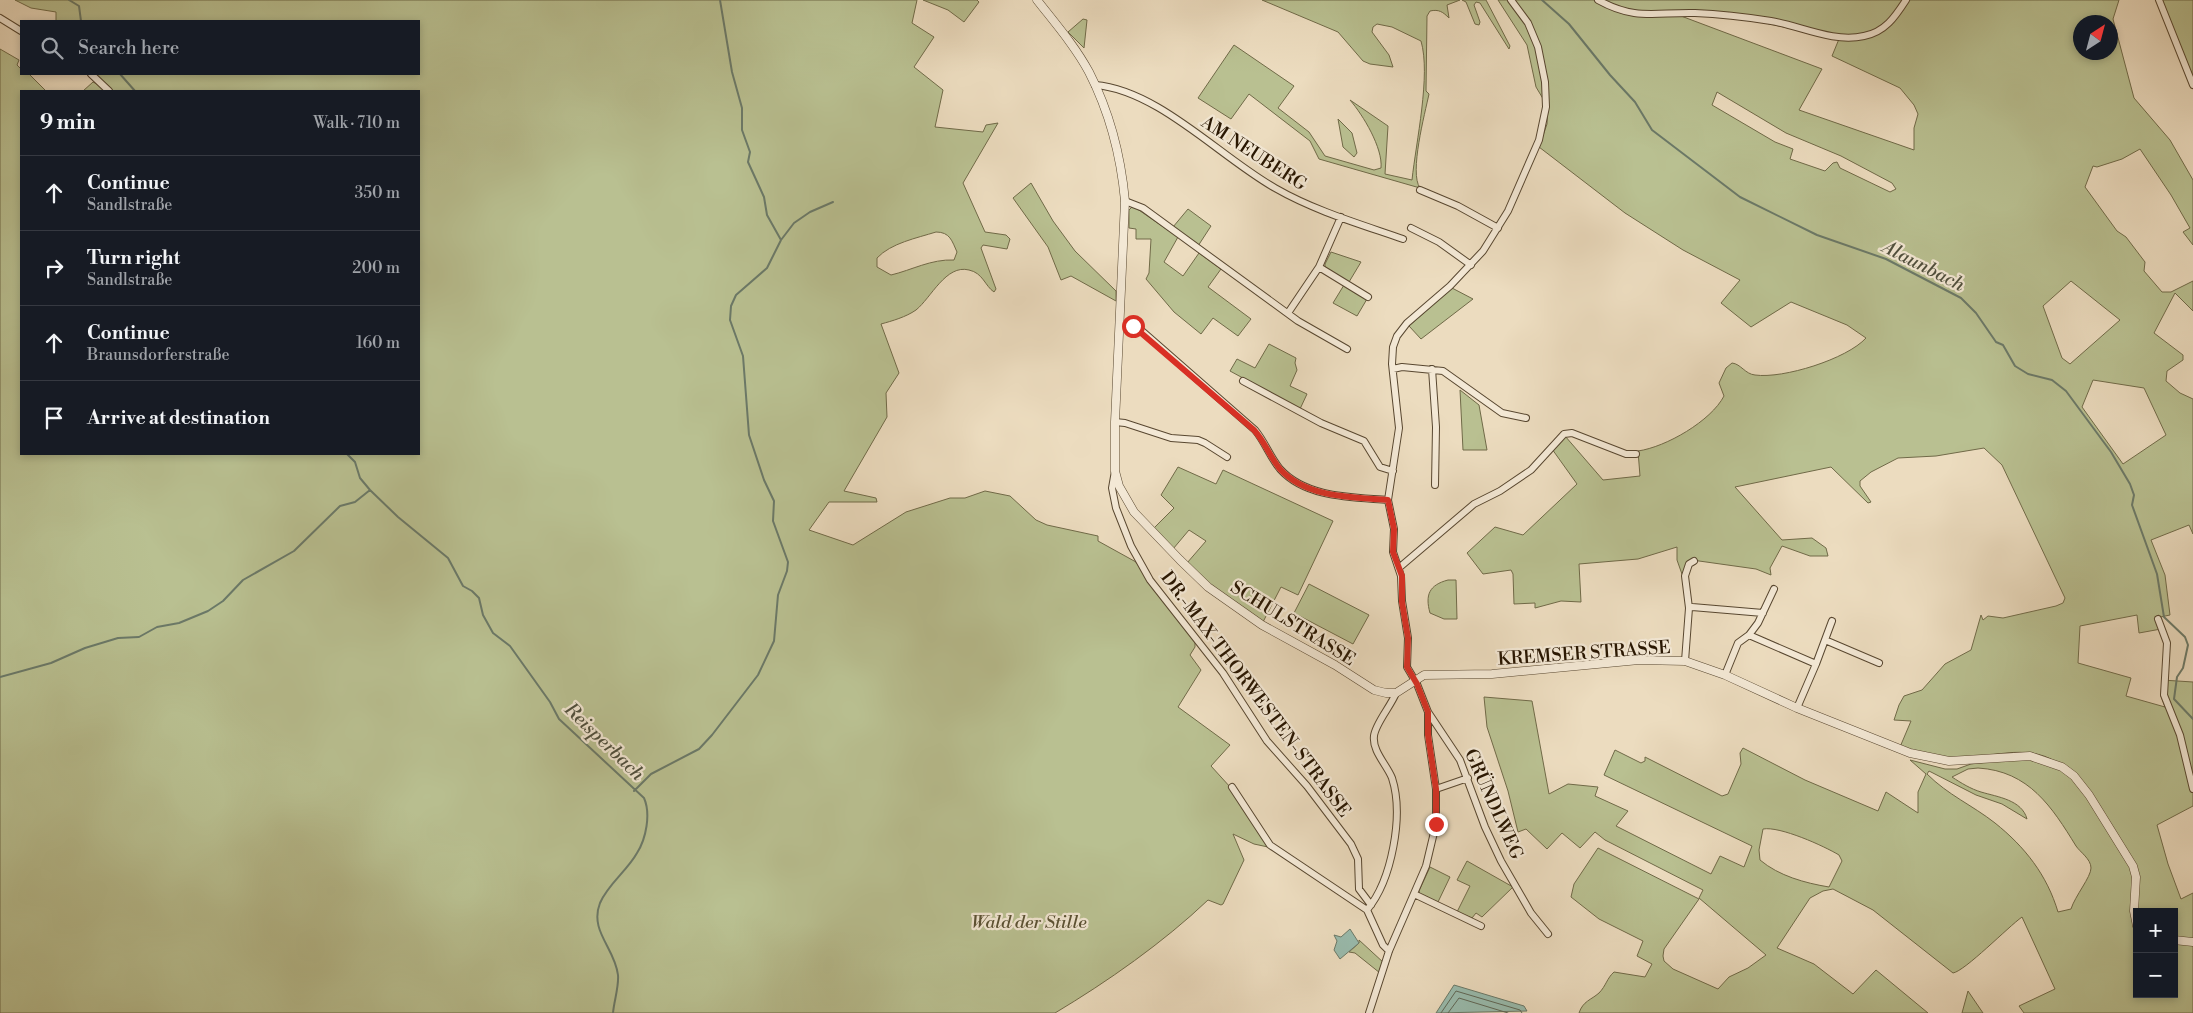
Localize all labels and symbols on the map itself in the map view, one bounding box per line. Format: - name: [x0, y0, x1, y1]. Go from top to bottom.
- north arrow: [2073, 15, 2118, 60]
- street label: AM NEUBERG: [1196, 110, 1311, 196]
- water label: Alaunbach: [1877, 234, 1969, 297]
- route start: [1122, 315, 1145, 338]
- street label: DR.-MAX-THORWESTEN-STRASSE: [1156, 567, 1356, 822]
- street label: SCHULSTRASSE: [1226, 576, 1359, 671]
- street label: KREMSER STRASSE: [1497, 636, 1671, 671]
- water label: Reisperbach: [559, 697, 650, 786]
- street label: GRÜNDLWEG: [1459, 745, 1528, 864]
- route end: [1425, 813, 1448, 836]
- park label: Wald der Stille: [971, 911, 1087, 934]

